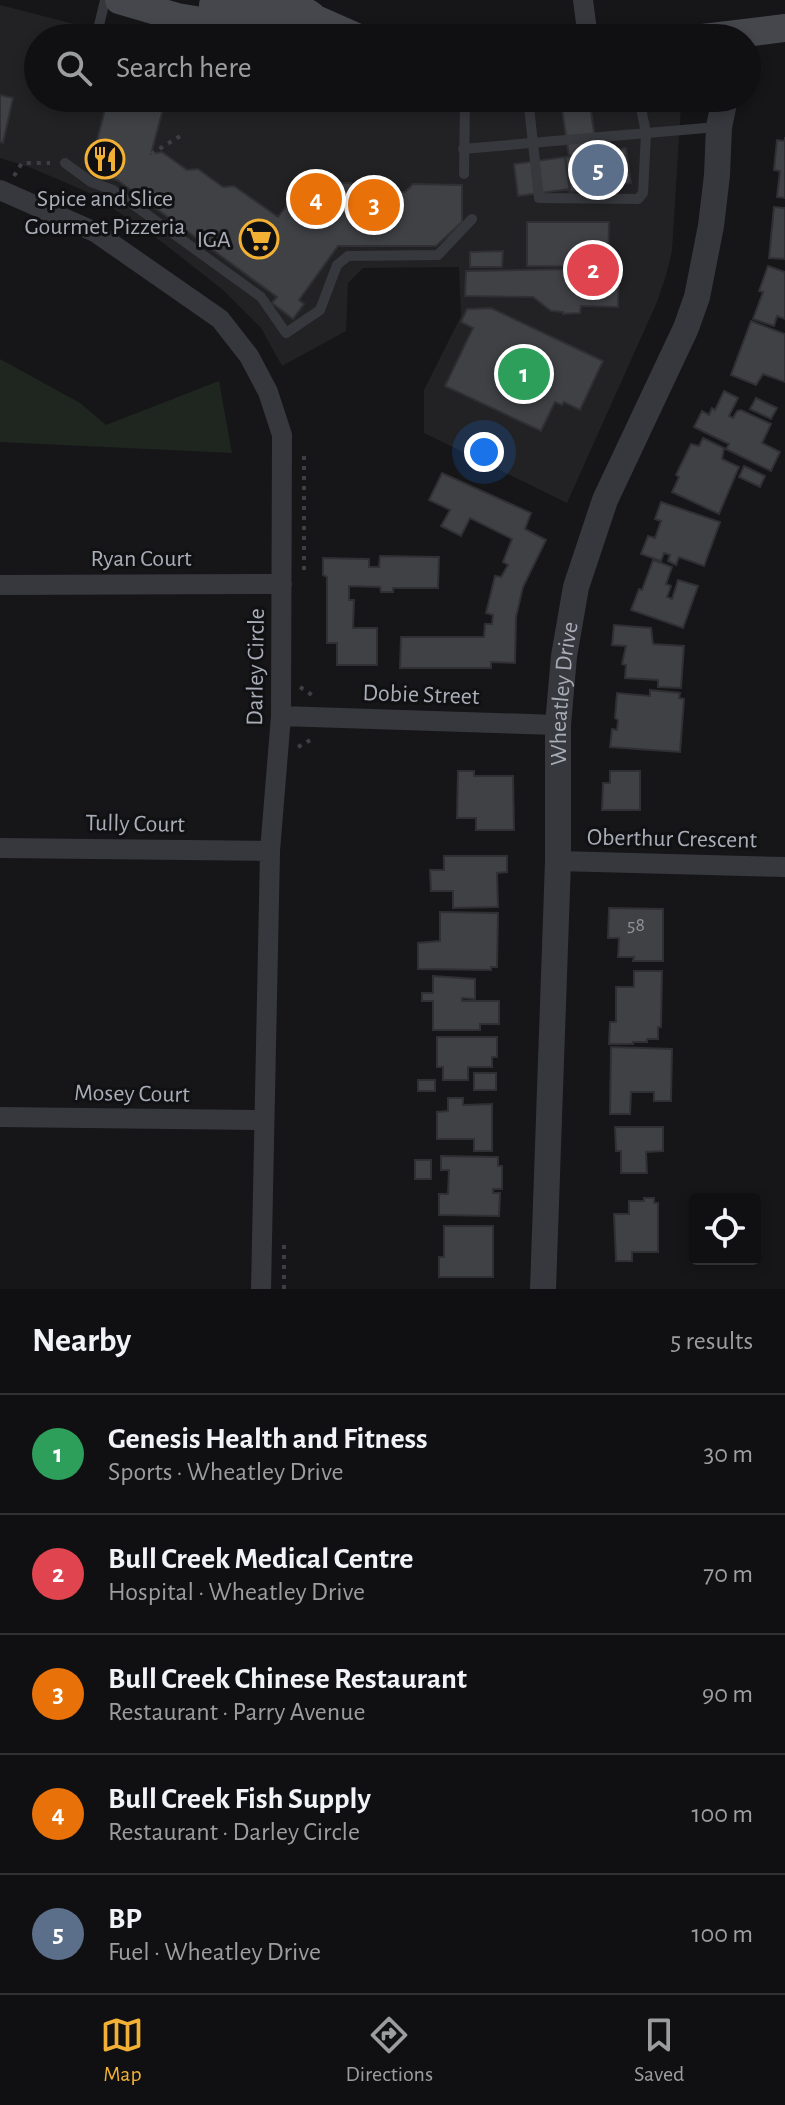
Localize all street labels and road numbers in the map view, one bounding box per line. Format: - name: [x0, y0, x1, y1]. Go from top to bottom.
- street label: Ryan Court: [90, 547, 192, 571]
- street label: Darley Circle: [243, 608, 269, 726]
- street label: Wheatley Drive: [547, 620, 583, 766]
- street label: Dobie Street: [362, 681, 480, 709]
- street label: Tully Court: [85, 811, 185, 837]
- street label: Oberthur Crescent: [587, 826, 758, 852]
- street label: Mosey Court: [74, 1081, 190, 1107]

